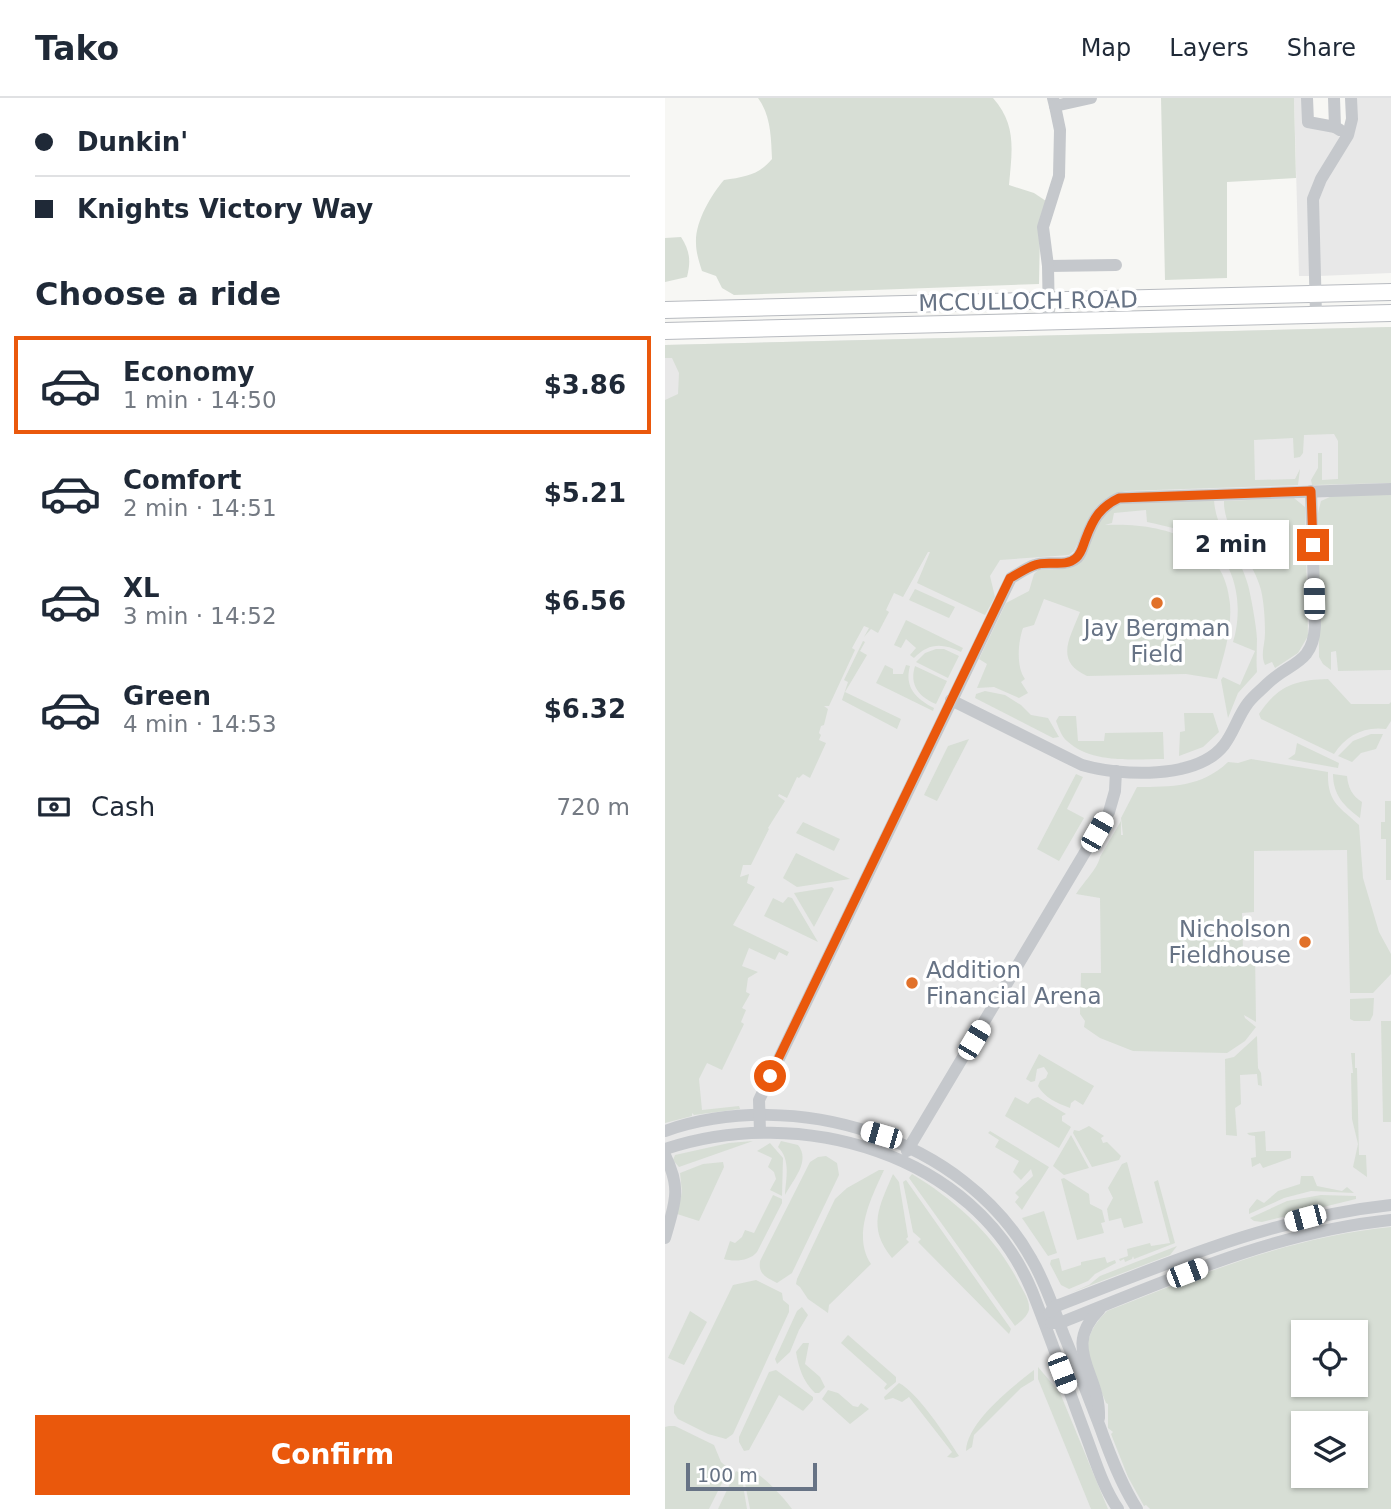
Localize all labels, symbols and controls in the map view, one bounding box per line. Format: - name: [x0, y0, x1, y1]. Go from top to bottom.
- text: Tako: [35, 29, 119, 68]
- text: Map: [1081, 34, 1131, 62]
- text: Layers: [1169, 34, 1249, 62]
- text: Share: [1287, 34, 1356, 62]
- text: Dunkin': [77, 127, 188, 157]
- text: Knights Victory Way: [77, 194, 373, 224]
- text: Choose a ride: [35, 275, 281, 313]
- street label: MCCULLOCH ROAD: [918, 286, 1138, 316]
- icon: car: [39, 354, 102, 417]
- text: Economy: [123, 357, 254, 387]
- text: $3.86: [544, 370, 626, 400]
- text: 1 min · 14:50: [123, 387, 277, 413]
- icon: car: [39, 462, 102, 525]
- text: Comfort: [123, 465, 241, 495]
- text: $5.21: [544, 478, 626, 508]
- text: 2 min · 14:51: [123, 495, 277, 521]
- callout: 2 min: [1173, 520, 1289, 570]
- route end: [1297, 529, 1329, 561]
- text: 2 min: [1195, 531, 1267, 557]
- icon: car: [39, 570, 102, 633]
- text: XL: [123, 573, 160, 603]
- car: [1304, 578, 1325, 620]
- text: $6.56: [544, 586, 626, 616]
- marker: Jay Bergman Field: [1149, 595, 1165, 611]
- text: 3 min · 14:52: [123, 603, 277, 629]
- place label: Jay Bergman Field: [1082, 615, 1230, 667]
- icon: car: [39, 678, 102, 741]
- text: Green: [123, 681, 211, 711]
- text: $6.32: [544, 694, 626, 724]
- text: 4 min · 14:53: [123, 711, 277, 737]
- icon: cash: [35, 788, 73, 826]
- text: Cash: [91, 792, 155, 822]
- text: 720 m: [556, 794, 630, 820]
- car: [1078, 809, 1117, 855]
- place label: Nicholson Fieldhouse: [1169, 916, 1291, 968]
- marker: Nicholson Fieldhouse: [1297, 934, 1313, 950]
- place label: Addition Financial Arena: [926, 957, 1102, 1009]
- marker: Addition Financial Arena: [904, 975, 920, 991]
- car: [955, 1017, 994, 1063]
- route start: [754, 1060, 786, 1092]
- car: [858, 1119, 905, 1151]
- car: [1282, 1202, 1329, 1234]
- car: [1164, 1256, 1211, 1290]
- map controls: [1291, 1320, 1368, 1488]
- button: locate: [1291, 1320, 1368, 1397]
- car: [1045, 1350, 1080, 1396]
- button: layers: [1291, 1411, 1368, 1488]
- button: Confirm: [35, 1415, 630, 1495]
- scale bar: [686, 1460, 817, 1492]
- text: 100 m: [697, 1464, 758, 1486]

